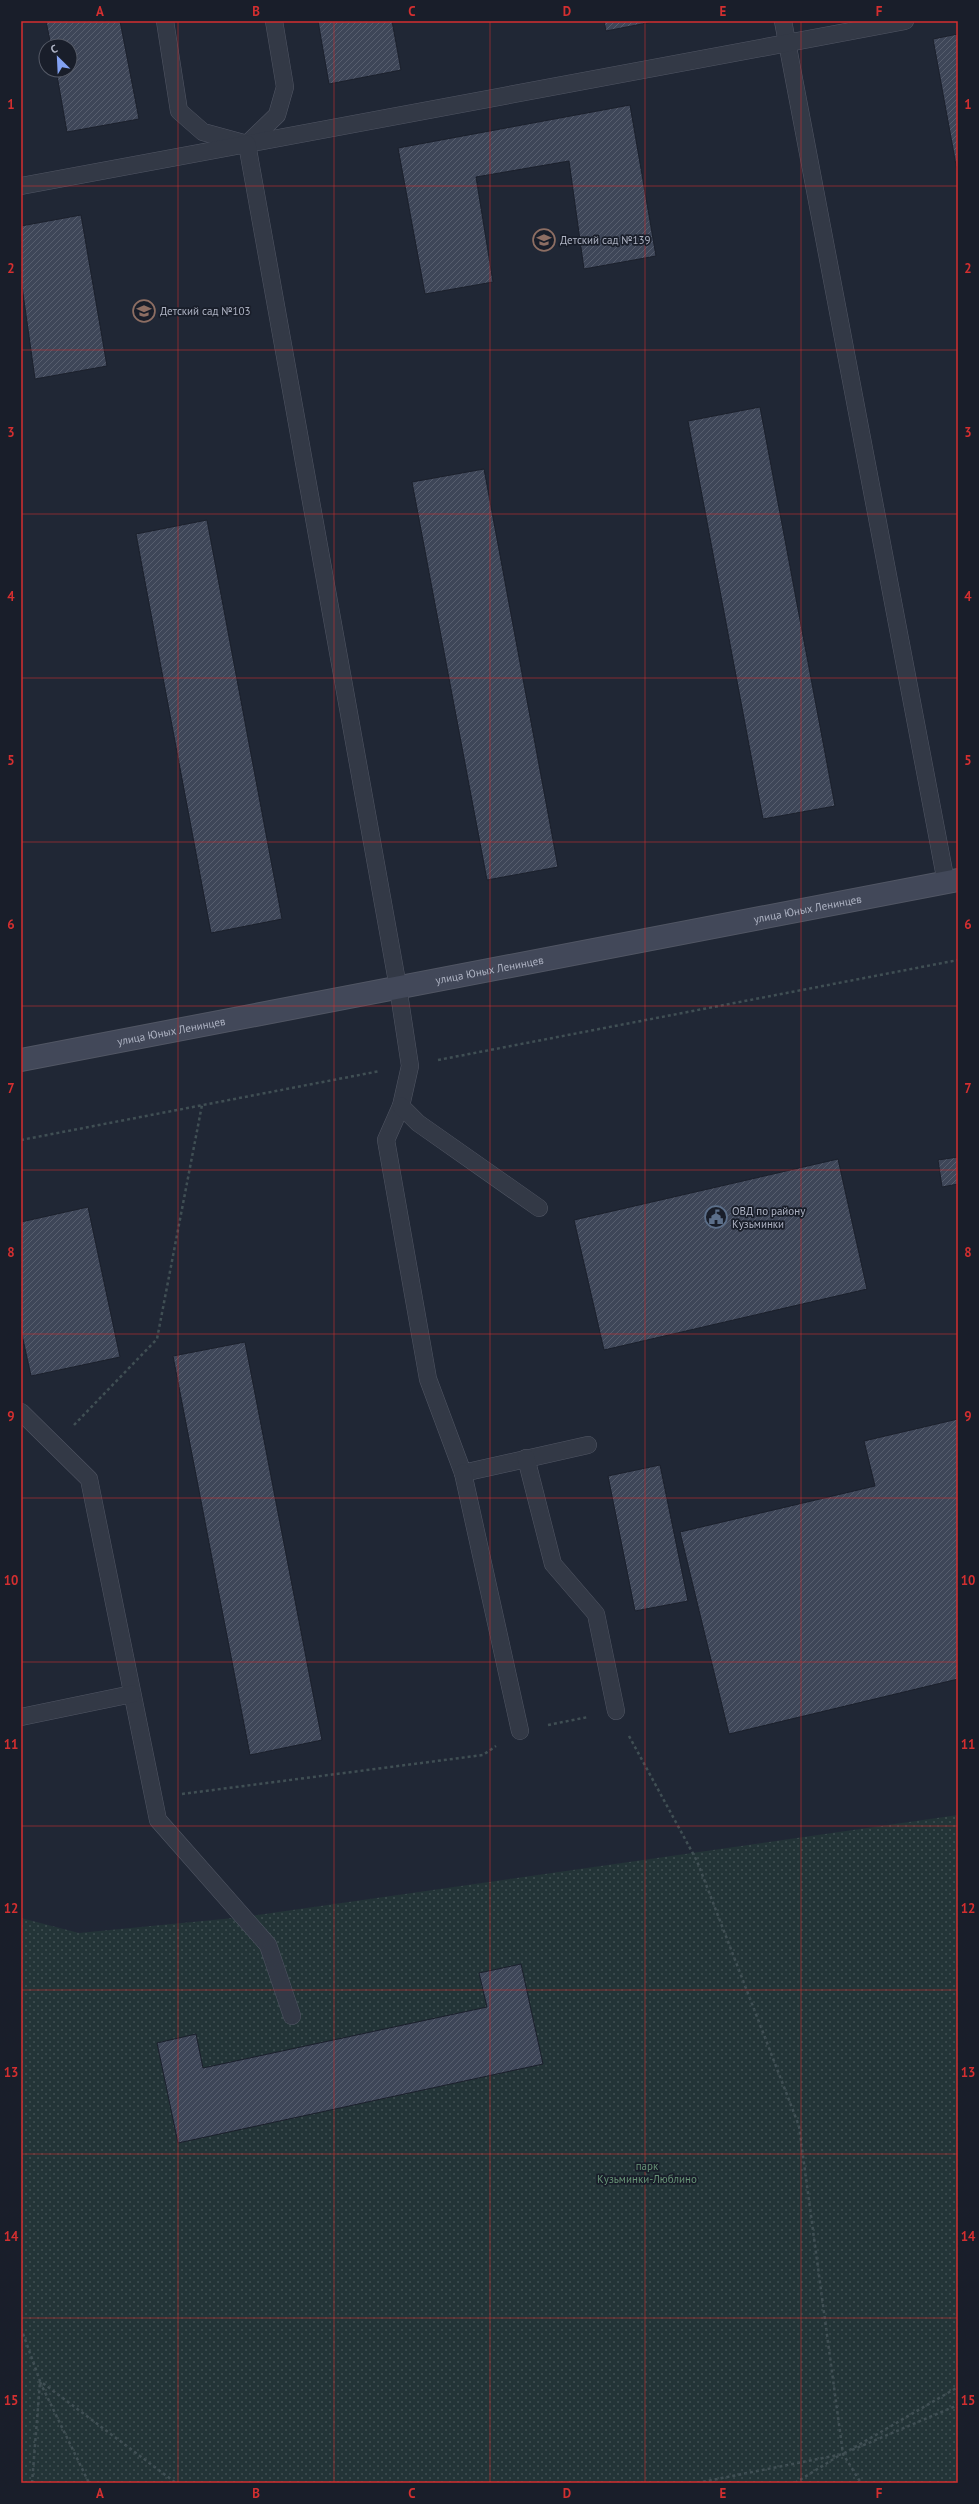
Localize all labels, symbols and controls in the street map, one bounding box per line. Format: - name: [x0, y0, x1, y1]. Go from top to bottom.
- text: A: [96, 3, 104, 20]
- text: B: [252, 3, 260, 20]
- text: C: [408, 3, 416, 20]
- text: D: [563, 3, 571, 20]
- text: E: [720, 3, 727, 20]
- text: F: [876, 3, 883, 20]
- north arrow: [38, 38, 78, 78]
- text: С: [48, 41, 60, 57]
- text: 1: [7, 96, 15, 113]
- text: 1: [964, 96, 972, 113]
- school or university icon: Детский сад №139: [531, 227, 557, 253]
- place label: Детский сад №139: [560, 233, 651, 247]
- text: 2: [7, 260, 15, 277]
- text: 2: [964, 260, 972, 277]
- school or university icon: Детский сад №103: [131, 298, 157, 324]
- place label: Детский сад №103: [160, 304, 251, 318]
- text: 3: [7, 424, 15, 441]
- text: 3: [964, 424, 972, 441]
- text: 4: [7, 588, 15, 605]
- text: 4: [964, 588, 972, 605]
- text: 5: [7, 752, 15, 769]
- text: 5: [964, 752, 972, 769]
- street label: улица Юных Ленинцев: [752, 892, 863, 926]
- text: 6: [7, 916, 15, 933]
- text: 6: [964, 916, 972, 933]
- street label: улица Юных Ленинцев: [434, 953, 545, 987]
- street label: улица Юных Ленинцев: [116, 1014, 226, 1048]
- text: 7: [7, 1080, 15, 1097]
- text: 7: [964, 1080, 972, 1097]
- public building icon: ОВД по району Кузьминки: [703, 1204, 729, 1230]
- place label: ОВД по району Кузьминки: [732, 1204, 806, 1231]
- text: 8: [7, 1244, 15, 1261]
- text: 8: [964, 1244, 972, 1261]
- text: 9: [7, 1408, 15, 1425]
- text: 9: [964, 1408, 972, 1425]
- text: 10: [4, 1572, 18, 1589]
- text: 10: [961, 1572, 975, 1589]
- text: 11: [4, 1736, 18, 1753]
- text: 11: [961, 1736, 975, 1753]
- text: 12: [4, 1900, 18, 1917]
- text: 12: [961, 1900, 975, 1917]
- text: 13: [4, 2064, 18, 2081]
- text: 13: [961, 2064, 975, 2081]
- park label: парк Кузьминки-Люблино: [597, 2159, 697, 2186]
- text: 14: [4, 2228, 19, 2245]
- text: 14: [961, 2228, 976, 2245]
- text: 15: [4, 2392, 18, 2409]
- text: 15: [961, 2392, 975, 2409]
- text: A: [96, 2485, 104, 2502]
- text: B: [252, 2485, 260, 2502]
- text: C: [408, 2485, 416, 2502]
- text: D: [563, 2485, 571, 2502]
- text: E: [720, 2485, 727, 2502]
- text: F: [876, 2485, 883, 2502]

